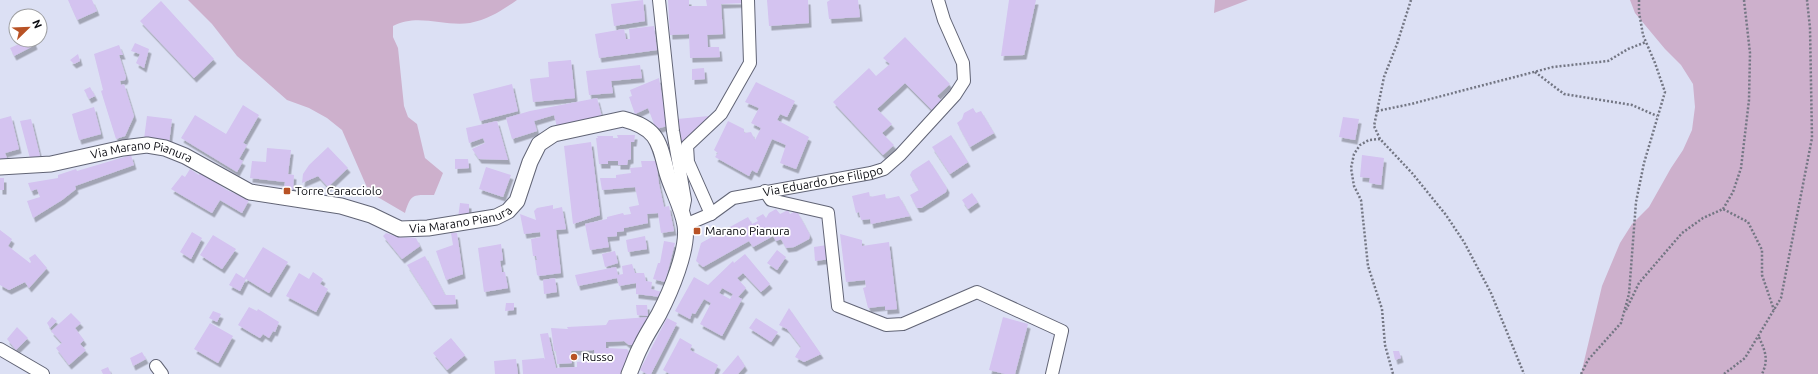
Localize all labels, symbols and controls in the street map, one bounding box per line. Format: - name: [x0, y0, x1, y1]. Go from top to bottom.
- north arrow: [8, 8, 48, 48]
- text: N: [30, 18, 44, 30]
- street label: Via Marano Pianura: [89, 138, 195, 165]
- street label: Via Eduardo De Filippo: [762, 163, 885, 198]
- place label: Torre Caracciolo: [295, 184, 382, 197]
- marker: Torre Caracciolo: [282, 186, 292, 196]
- street label: Via Marano Pianura: [409, 204, 515, 235]
- place label: Marano Pianura: [705, 224, 790, 237]
- marker: Marano Pianura: [692, 226, 702, 236]
- place label: Russo: [582, 350, 614, 363]
- marker: Russo: [569, 352, 579, 362]

